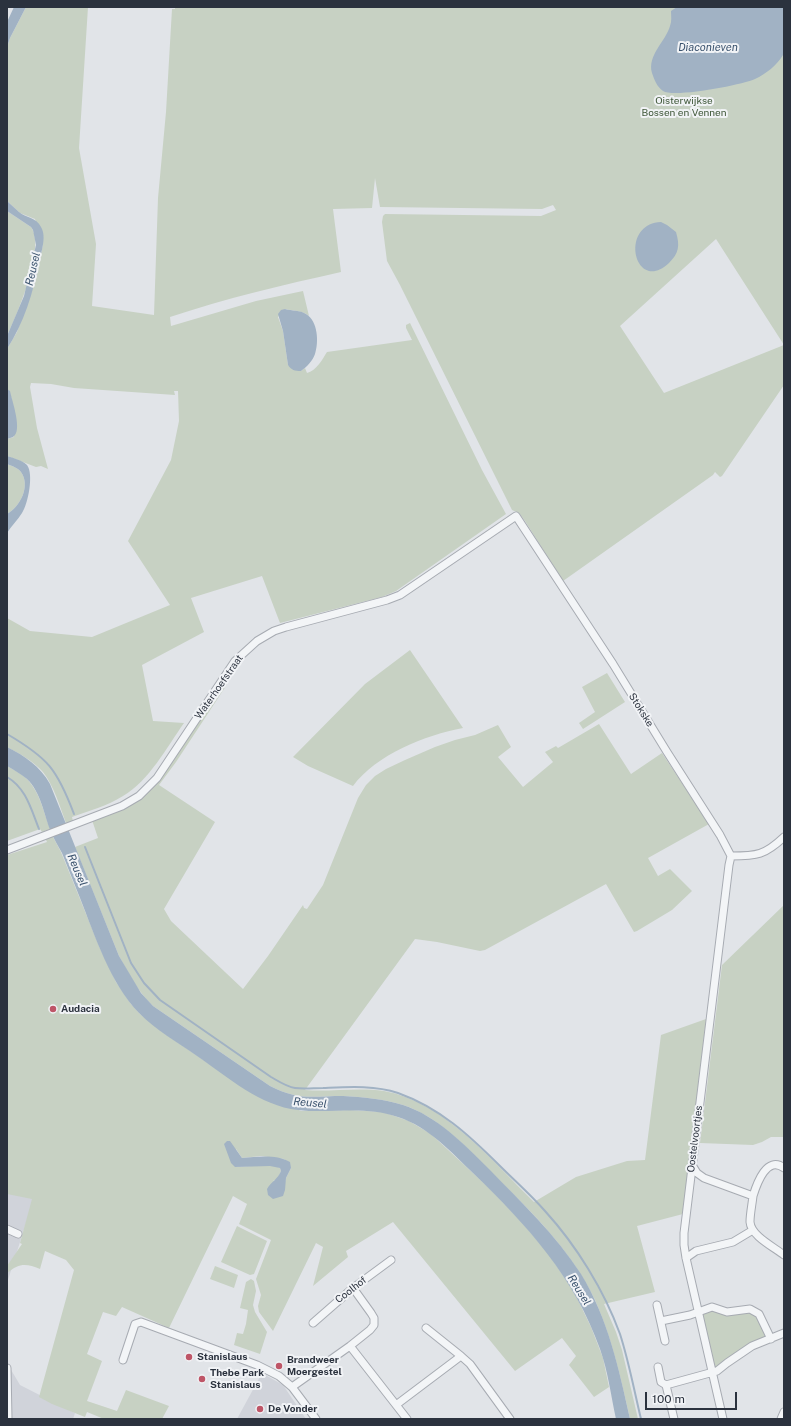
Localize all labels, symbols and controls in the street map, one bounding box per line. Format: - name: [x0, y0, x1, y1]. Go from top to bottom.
- water label: Diaconieven: [678, 41, 738, 55]
- park label: Oisterwijkse Bossen en Vennen: [641, 95, 727, 118]
- water label: Reusel: [23, 251, 43, 287]
- street label: Waterhoefstraat: [192, 653, 246, 721]
- street label: Stokske: [626, 691, 656, 729]
- water label: Reusel: [64, 852, 90, 888]
- place label: Audacia: [61, 1003, 100, 1015]
- marker: Audacia: [48, 1004, 58, 1014]
- water label: Reusel: [293, 1095, 327, 1111]
- street label: Oostelvoortjes: [685, 1105, 705, 1173]
- water label: Reusel: [564, 1272, 594, 1308]
- street label: Coolhof: [333, 1274, 369, 1306]
- place label: Stanislaus: [197, 1351, 248, 1363]
- marker: Stanislaus: [184, 1352, 194, 1362]
- place label: Brandweer Moergestel: [287, 1354, 342, 1378]
- marker: Brandweer Moergestel: [274, 1361, 284, 1371]
- place label: Thebe Park Stanislaus: [210, 1367, 264, 1390]
- marker: Thebe Park Stanislaus: [197, 1374, 207, 1384]
- scale bar: [647, 1384, 739, 1410]
- text: 100 m: [652, 1392, 685, 1406]
- place label: De Vonder: [268, 1403, 317, 1415]
- marker: De Vonder: [255, 1404, 265, 1414]

